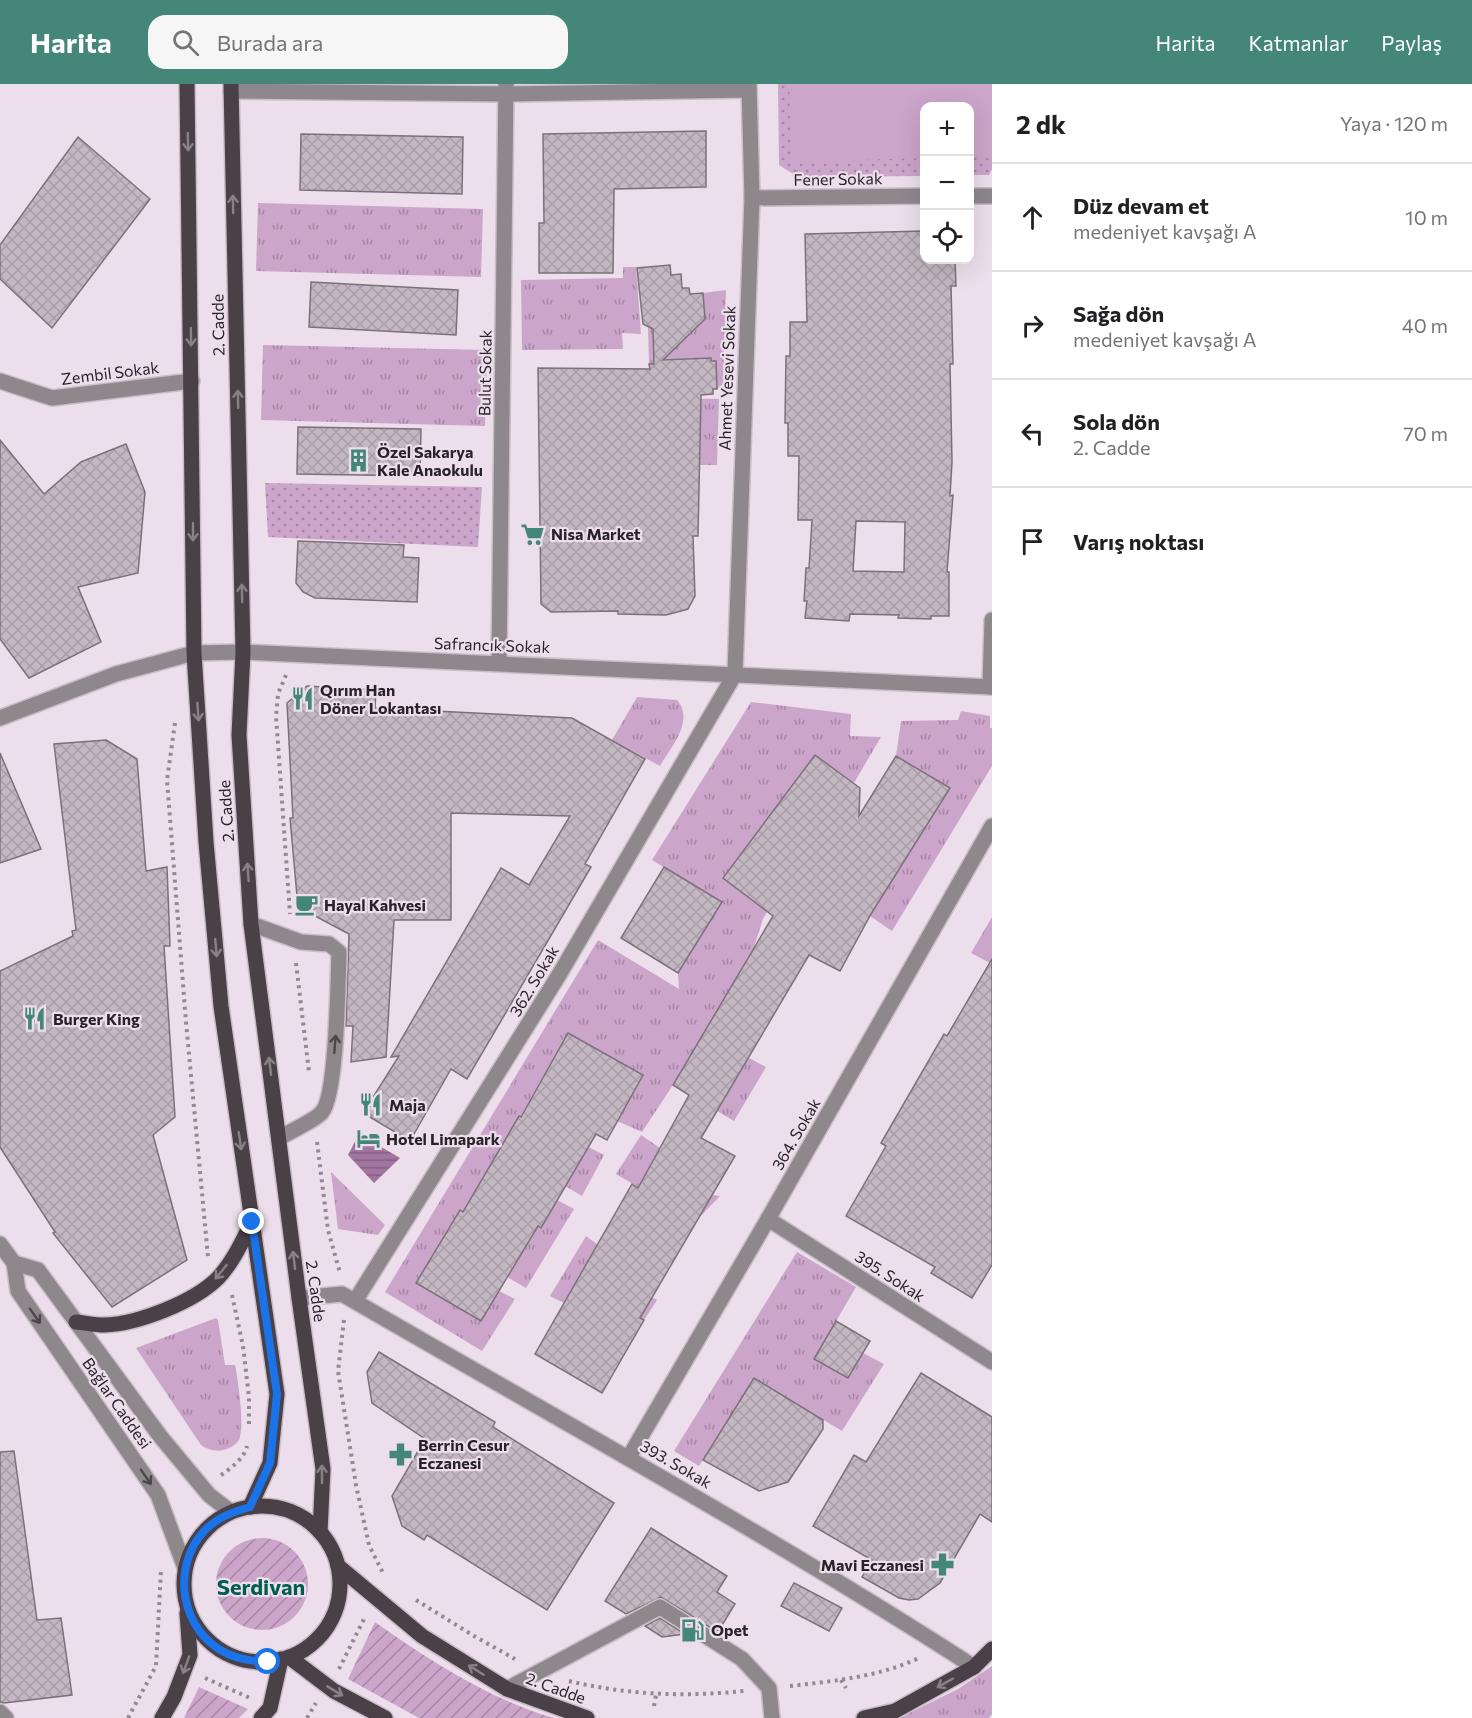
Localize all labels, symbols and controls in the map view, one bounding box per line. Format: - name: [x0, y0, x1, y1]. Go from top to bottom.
- search box: [148, 15, 568, 69]
- text: Harita: [30, 25, 112, 59]
- icon: search: [169, 26, 202, 59]
- text: Burada ara: [217, 29, 323, 56]
- text: Harita: [1155, 30, 1216, 55]
- text: Katmanlar: [1249, 30, 1348, 55]
- text: Paylaş: [1381, 30, 1442, 55]
- map controls: [920, 102, 974, 264]
- button: +: [920, 102, 974, 156]
- text: 2 dk: [1016, 108, 1066, 139]
- text: Yaya · 120 m: [1340, 111, 1448, 135]
- one-way arrow: [182, 132, 194, 152]
- button: −: [920, 156, 974, 210]
- street label: Fener Sokak: [793, 168, 883, 189]
- text: Düz devam et: [1073, 192, 1209, 219]
- one-way arrow: [228, 194, 239, 214]
- icon: ahead: [1016, 201, 1049, 234]
- text: 10 m: [1405, 205, 1448, 229]
- button: locate: [920, 210, 974, 264]
- text: medeniyet kavşağı A: [1073, 219, 1257, 243]
- street label: 2. Cadde: [207, 294, 228, 356]
- text: Sağa dön: [1073, 300, 1164, 327]
- street label: Ahmet Yesevi Sokak: [714, 305, 739, 451]
- icon: right: [1016, 309, 1049, 342]
- text: 40 m: [1402, 313, 1448, 337]
- one-way arrow: [185, 327, 197, 347]
- text: medeniyet kavşağı A: [1073, 327, 1257, 351]
- street label: Bulut Sokak: [474, 329, 495, 416]
- street label: Zembil Sokak: [60, 357, 160, 388]
- one-way arrow: [232, 389, 243, 409]
- text: Sola dön: [1073, 408, 1160, 435]
- icon: left: [1016, 417, 1049, 450]
- text: 70 m: [1403, 421, 1448, 445]
- text: 2. Cadde: [1073, 435, 1150, 459]
- place label: Özel Sakarya Kale Anaokulu: [377, 442, 483, 479]
- building icon: Özel Sakarya Kale Anaokulu: [346, 448, 372, 474]
- supermarket icon: Nisa Market: [520, 521, 546, 547]
- one-way arrow: [187, 522, 199, 542]
- place label: Nisa Market: [551, 524, 641, 543]
- icon: arrive: [1016, 525, 1049, 558]
- text: Varış noktası: [1073, 528, 1204, 555]
- one-way arrow: [236, 584, 247, 604]
- street label: Safrancık Sokak: [434, 633, 551, 656]
- place label: Qırım Han Döner Lokantası: [320, 680, 441, 717]
- restaurant icon: Qırım Han Döner Lokantası: [289, 686, 315, 712]
- one-way arrow: [193, 701, 204, 721]
- street label: 2. Cadde: [214, 779, 237, 843]
- one-way arrow: [242, 863, 253, 883]
- cafe icon: Hayal Kahvesi: [293, 892, 319, 918]
- place label: Hayal Kahvesi: [324, 895, 426, 914]
- one-way arrow: [211, 937, 222, 957]
- street label: 362. Sokak: [505, 942, 562, 1020]
- restaurant icon: Burger King: [22, 1006, 48, 1032]
- place label: Burger King: [53, 1009, 140, 1028]
- one-way arrow: [329, 1034, 340, 1054]
- one-way arrow: [264, 1057, 275, 1077]
- restaurant icon: Maja: [358, 1092, 384, 1118]
- street label: 364. Sokak: [767, 1094, 824, 1173]
- place label: Maja: [389, 1095, 426, 1114]
- hotel icon: Hotel Limapark: [355, 1126, 381, 1152]
- place label: Hotel Limapark: [386, 1129, 501, 1148]
- one-way arrow: [235, 1131, 246, 1151]
- route end: [238, 1208, 264, 1234]
- street label: 395. Sokak: [852, 1246, 929, 1305]
- one-way arrow: [288, 1250, 299, 1270]
- street label: 2. Cadde: [303, 1259, 330, 1323]
- one-way arrow: [215, 1264, 228, 1280]
- one-way arrow: [29, 1308, 41, 1324]
- street label: Bağlar Caddesi: [79, 1353, 156, 1452]
- place label: Berrin Cesur Eczanesi: [418, 1435, 510, 1472]
- street label: 393. Sokak: [637, 1436, 716, 1492]
- pharmacy icon: Berrin Cesur Eczanesi: [387, 1441, 413, 1467]
- one-way arrow: [316, 1464, 328, 1484]
- one-way arrow: [140, 1468, 152, 1485]
- pharmacy icon: Mavi Eczanesi: [929, 1552, 955, 1578]
- place label: Mavi Eczanesi: [821, 1555, 924, 1574]
- district label: Serdivan: [217, 1573, 305, 1600]
- fuel station icon: Opet: [680, 1617, 706, 1643]
- place label: Opet: [711, 1620, 749, 1639]
- route start: [254, 1648, 280, 1674]
- one-way arrow: [179, 1655, 190, 1674]
- one-way arrow: [468, 1663, 485, 1675]
- street label: 2. Cadde: [524, 1668, 589, 1707]
- one-way arrow: [937, 1677, 954, 1689]
- one-way arrow: [326, 1685, 343, 1697]

